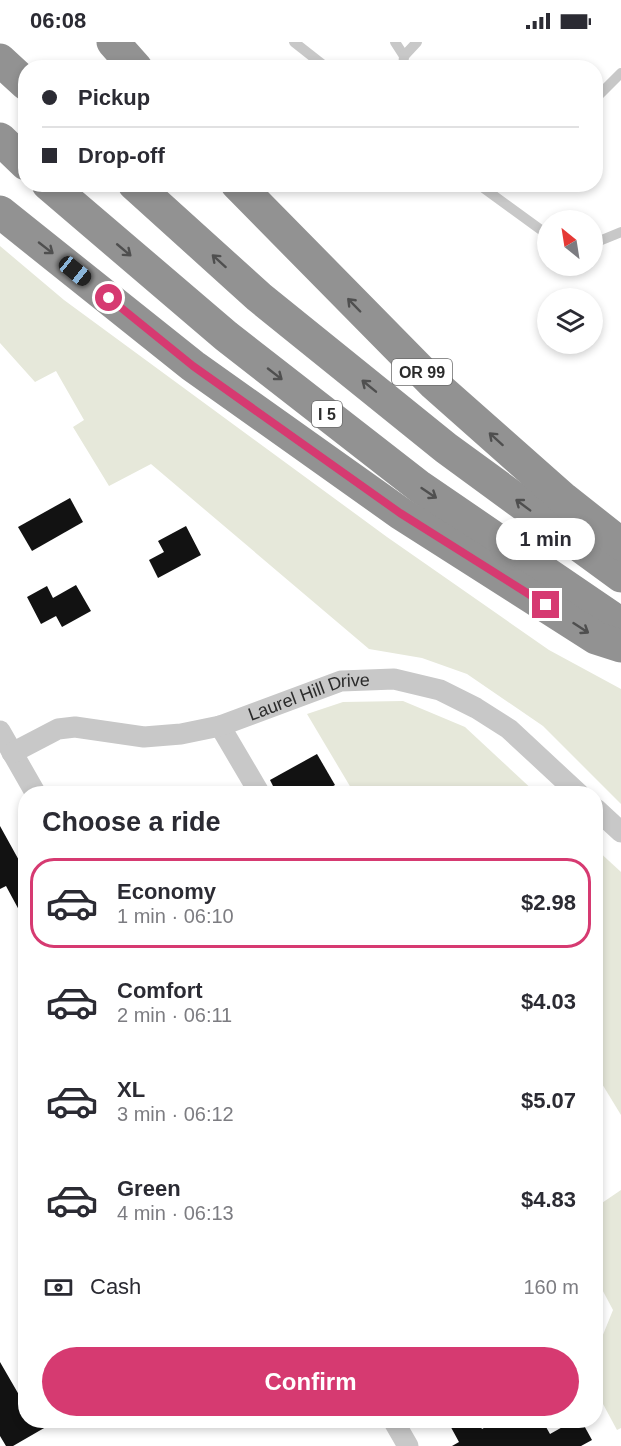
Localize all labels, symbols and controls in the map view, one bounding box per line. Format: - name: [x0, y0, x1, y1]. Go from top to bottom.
- text: 06:08: [30, 8, 86, 33]
- text: Pickup: [78, 85, 150, 110]
- text: Drop-off: [78, 143, 165, 168]
- north arrow: [537, 210, 603, 276]
- map controls: [537, 210, 603, 354]
- one-way arrow: [38, 241, 54, 254]
- one-way arrow: [116, 243, 132, 256]
- car: [55, 253, 95, 289]
- one-way arrow: [211, 254, 226, 268]
- route start: [95, 284, 122, 311]
- button: layers: [537, 288, 603, 354]
- one-way arrow: [347, 298, 361, 313]
- road number: OR 99: [392, 359, 452, 385]
- one-way arrow: [266, 367, 282, 380]
- one-way arrow: [361, 379, 377, 392]
- road number: I 5: [312, 401, 342, 427]
- one-way arrow: [488, 432, 503, 446]
- one-way arrow: [420, 487, 437, 499]
- one-way arrow: [515, 499, 531, 512]
- callout: 1 min: [496, 518, 596, 560]
- text: 1 min: [519, 528, 572, 550]
- route end: [532, 591, 559, 618]
- one-way arrow: [572, 622, 589, 634]
- street label: Laurel Hill Drive: [245, 670, 370, 725]
- text: Choose a ride: [42, 807, 221, 837]
- icon: car: [45, 876, 99, 930]
- text: Economy: [117, 879, 216, 904]
- text: $2.98: [521, 890, 576, 915]
- text: 1 min · 06:10: [117, 905, 234, 927]
- icon: car: [45, 975, 99, 1029]
- text: Comfort: [117, 978, 203, 1003]
- text: $4.03: [521, 989, 576, 1014]
- text: 2 min · 06:11: [117, 1004, 232, 1026]
- icon: car: [45, 1074, 99, 1128]
- text: XL: [117, 1077, 145, 1102]
- text: $5.07: [521, 1088, 576, 1113]
- text: 3 min · 06:12: [117, 1103, 234, 1125]
- icon: car: [45, 1173, 99, 1227]
- text: Green: [117, 1176, 181, 1201]
- text: $4.83: [521, 1187, 576, 1212]
- text: 4 min · 06:13: [117, 1202, 234, 1224]
- icon: cash: [42, 1271, 75, 1304]
- text: Cash: [90, 1274, 141, 1299]
- text: 160 m: [523, 1276, 579, 1298]
- button: Confirm: [42, 1347, 579, 1416]

